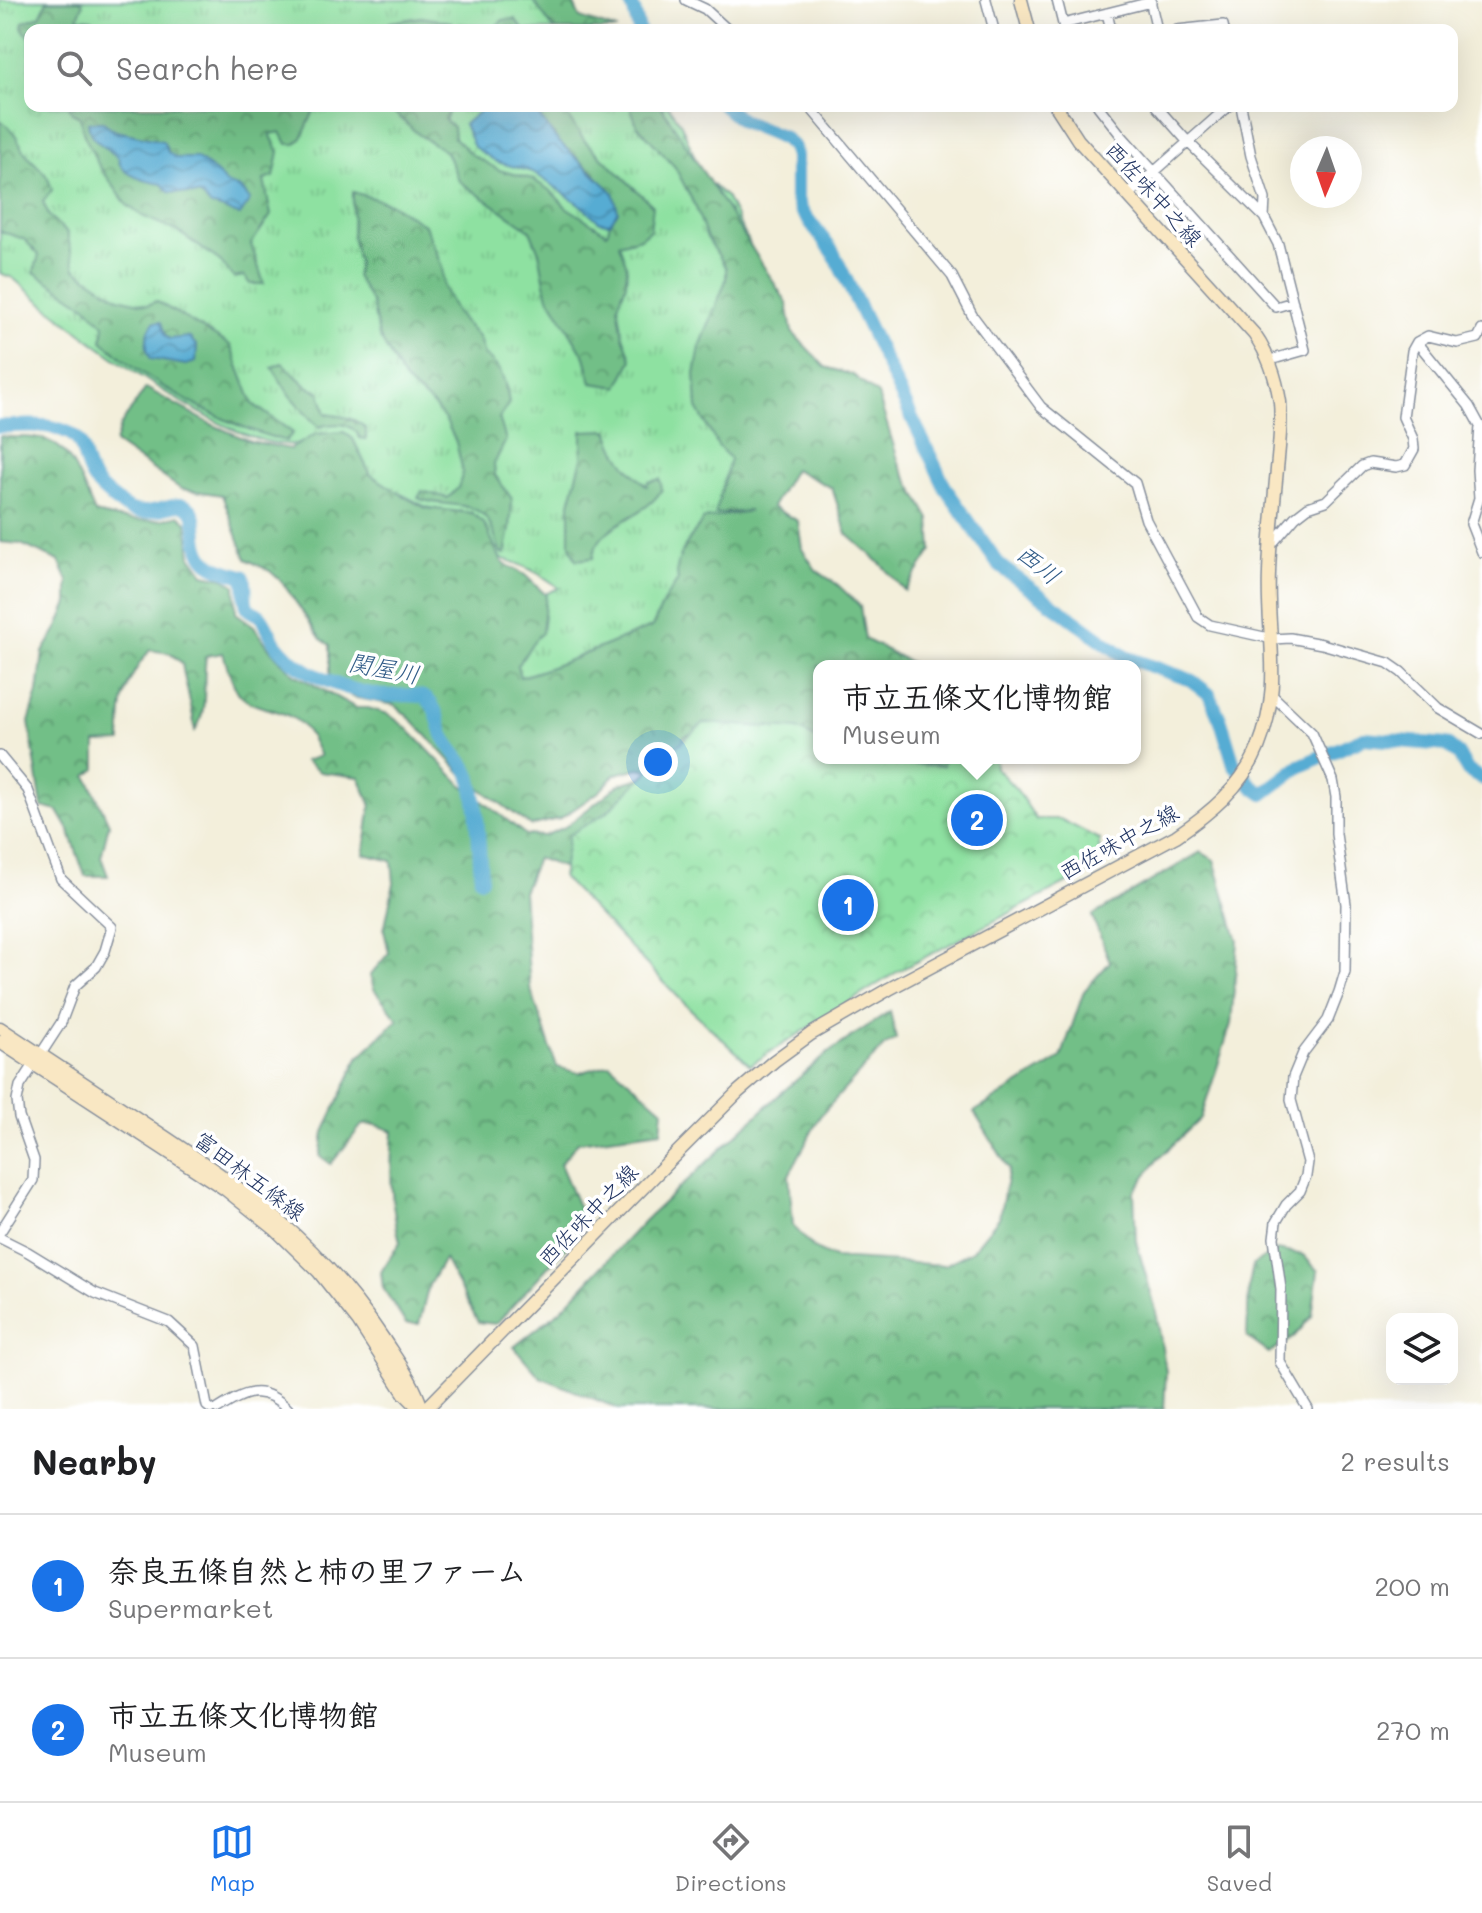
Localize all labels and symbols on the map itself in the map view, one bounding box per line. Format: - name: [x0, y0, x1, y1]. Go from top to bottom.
- street label: 西佐味中之線: [1099, 135, 1209, 252]
- north arrow: [1290, 136, 1362, 208]
- water label: 西川: [1010, 537, 1067, 591]
- water label: 関屋川: [346, 645, 423, 690]
- your location: [638, 742, 678, 782]
- pin: 2: [951, 790, 1003, 850]
- street label: 西佐味中之線: [1054, 797, 1184, 886]
- pin: 1: [822, 875, 874, 935]
- street label: 富田林五條線: [189, 1124, 312, 1227]
- street label: 西佐味中之線: [531, 1157, 644, 1272]

